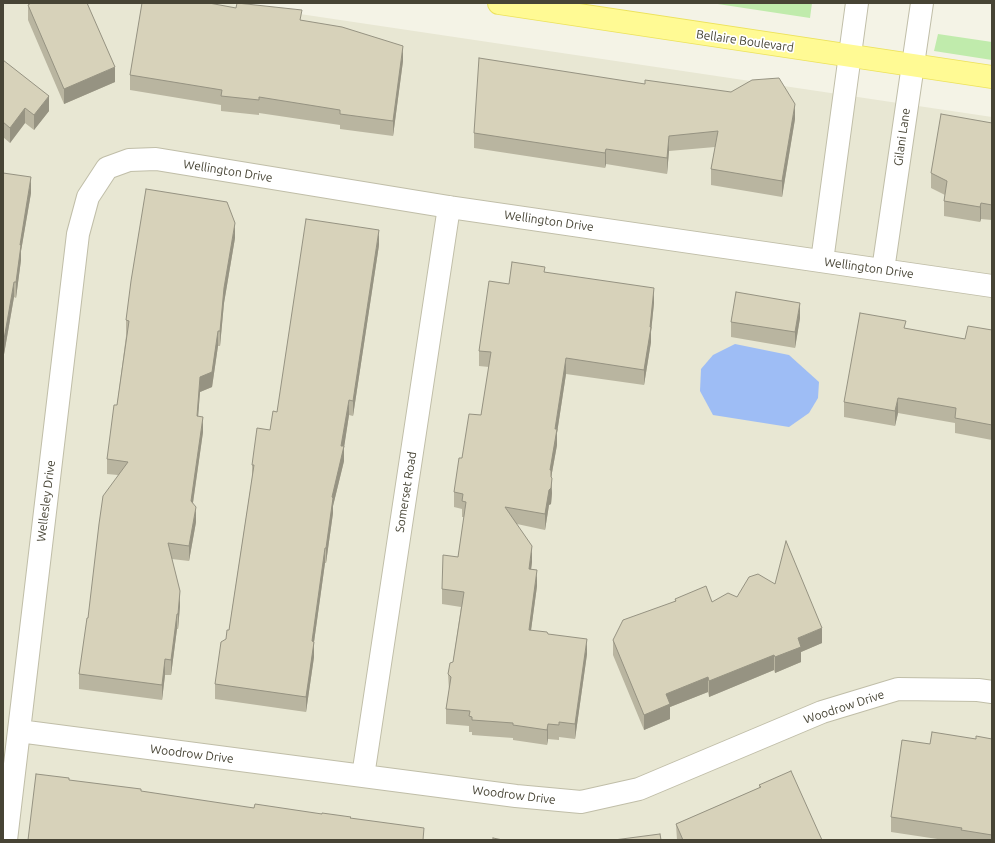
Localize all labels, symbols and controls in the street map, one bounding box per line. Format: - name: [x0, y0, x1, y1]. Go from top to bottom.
- street label: Bellaire Boulevard: [695, 27, 795, 55]
- street label: Gilani Lane: [891, 107, 913, 167]
- street label: Wellington Drive: [182, 157, 274, 185]
- street label: Wellington Drive: [503, 208, 595, 234]
- street label: Wellington Drive: [823, 255, 915, 281]
- street label: Somerset Road: [392, 450, 420, 534]
- street label: Wellesley Drive: [34, 459, 58, 543]
- street label: Woodrow Drive: [802, 687, 886, 727]
- street label: Woodrow Drive: [149, 742, 235, 766]
- street label: Woodrow Drive: [471, 783, 557, 807]

